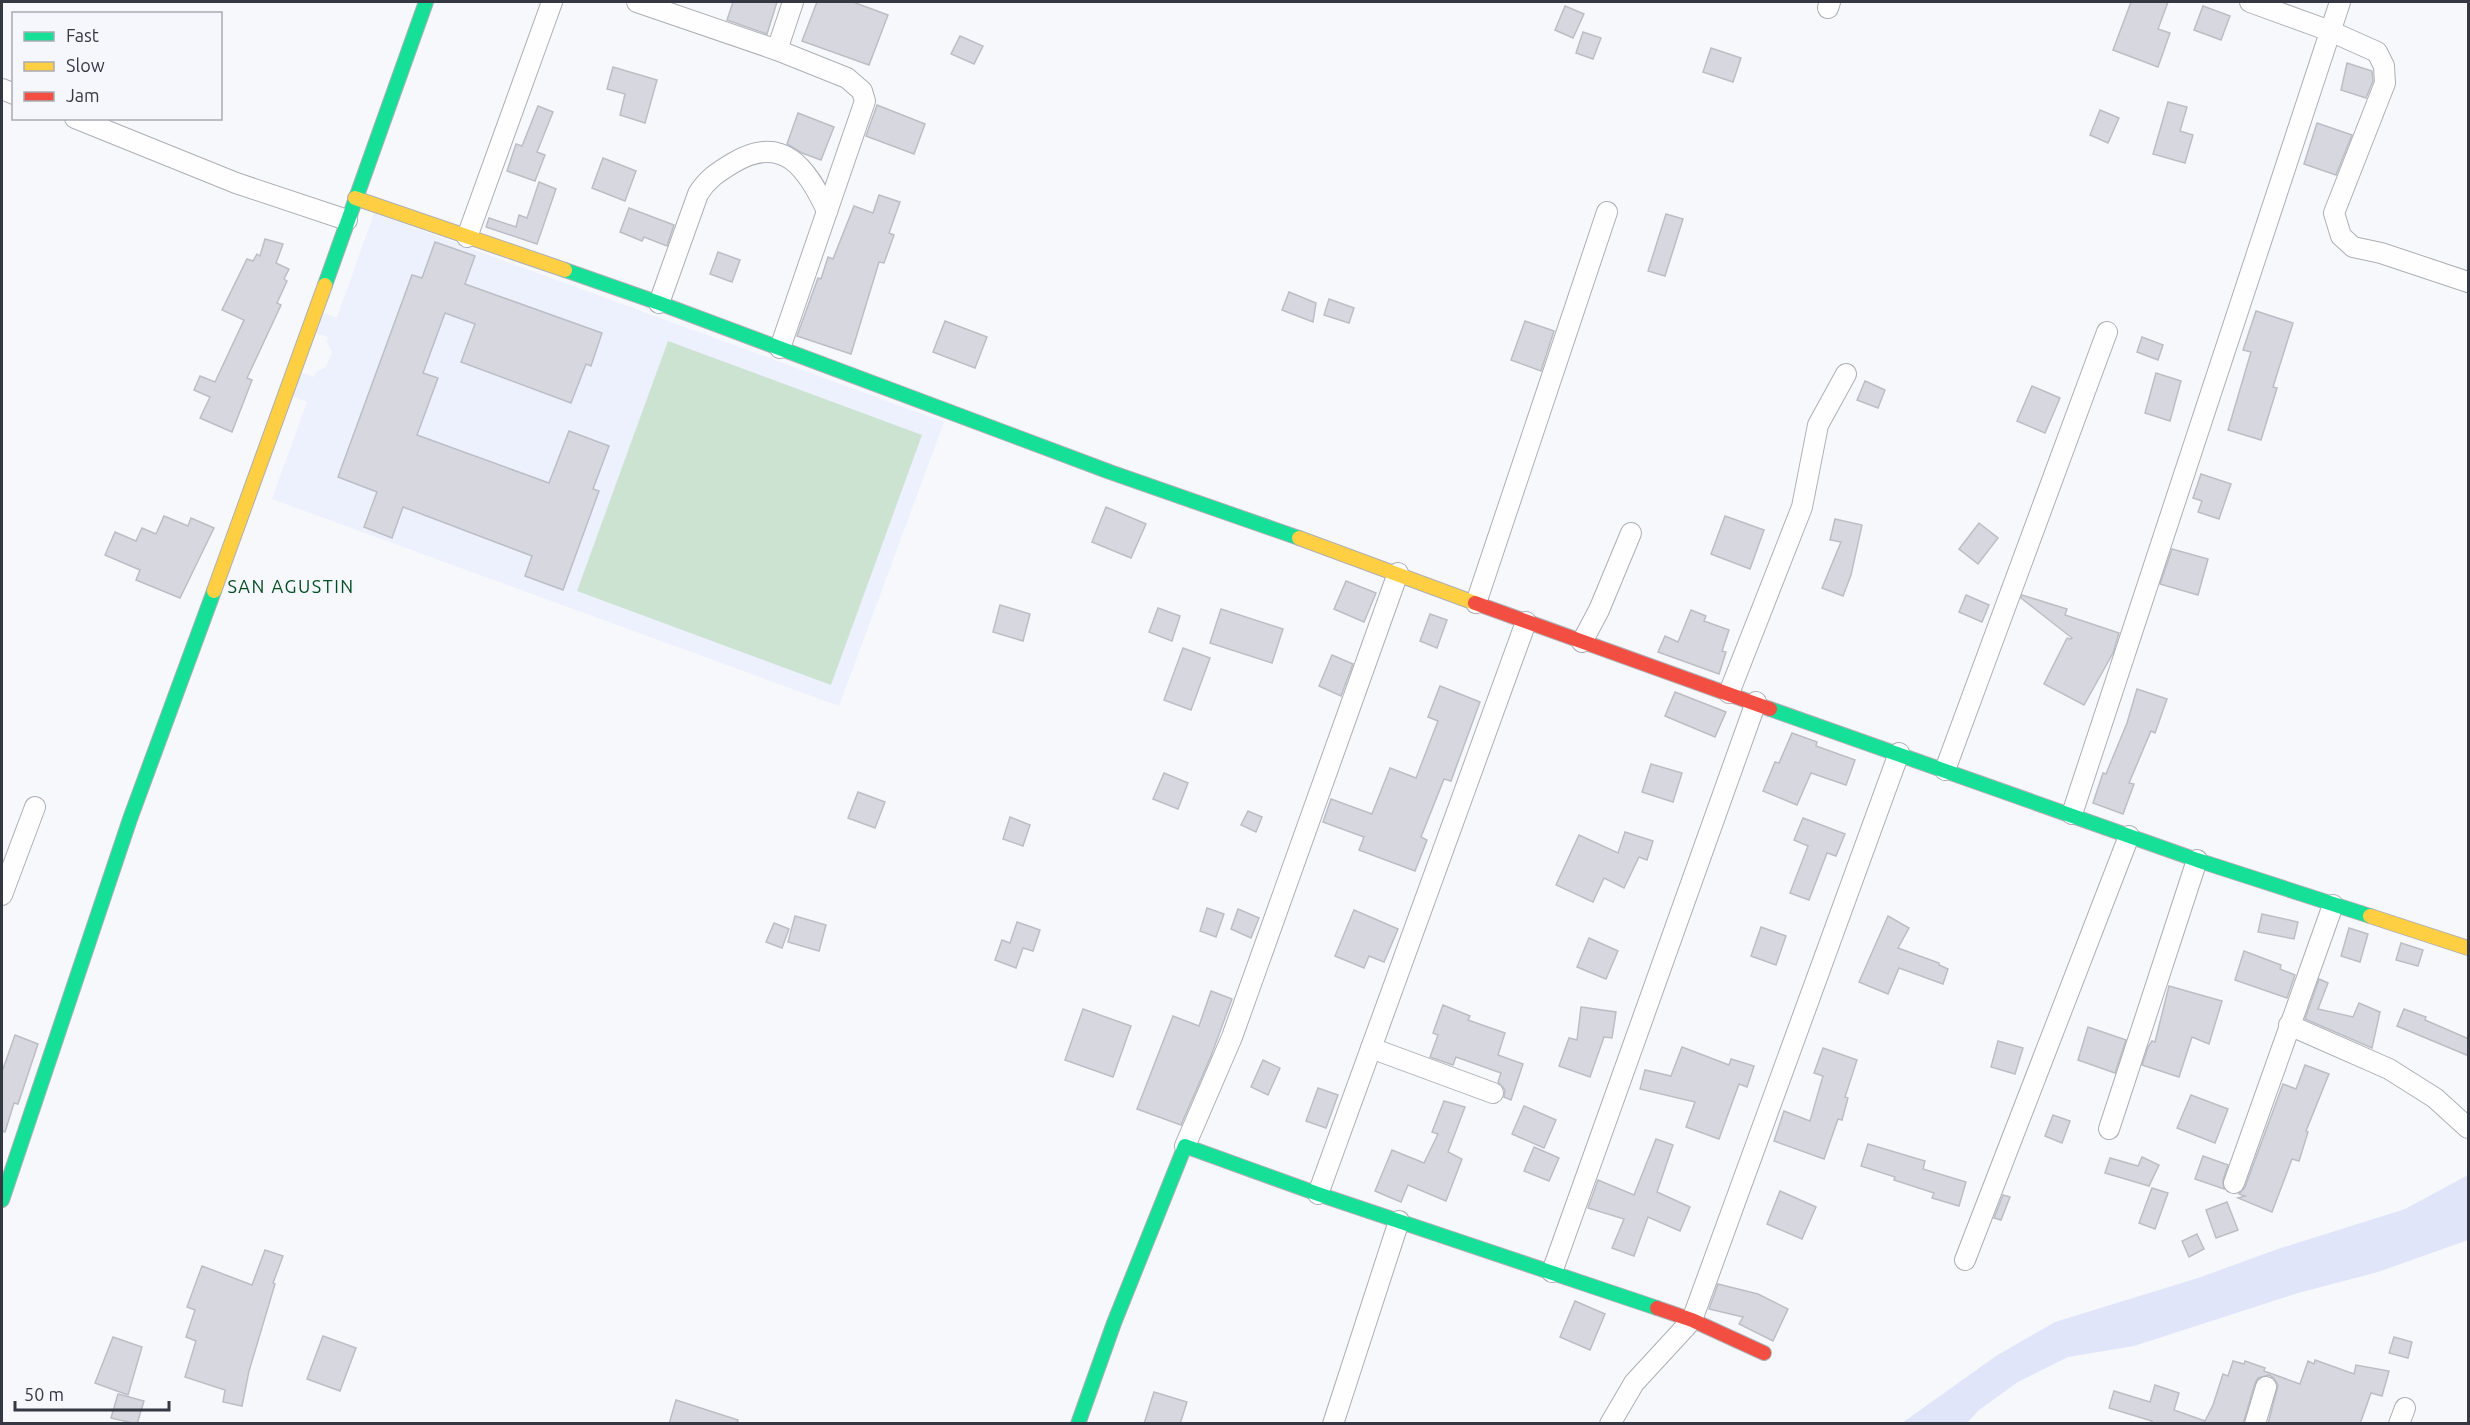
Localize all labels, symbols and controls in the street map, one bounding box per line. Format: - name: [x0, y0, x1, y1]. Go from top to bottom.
- legend: [12, 12, 222, 120]
- text: Fast: [66, 25, 99, 45]
- text: Slow: [66, 55, 105, 75]
- text: Jam: [66, 85, 100, 105]
- district label: SAN AGUSTIN: [227, 576, 355, 596]
- scale bar: [15, 1374, 170, 1412]
- text: 50 m: [24, 1384, 64, 1404]

